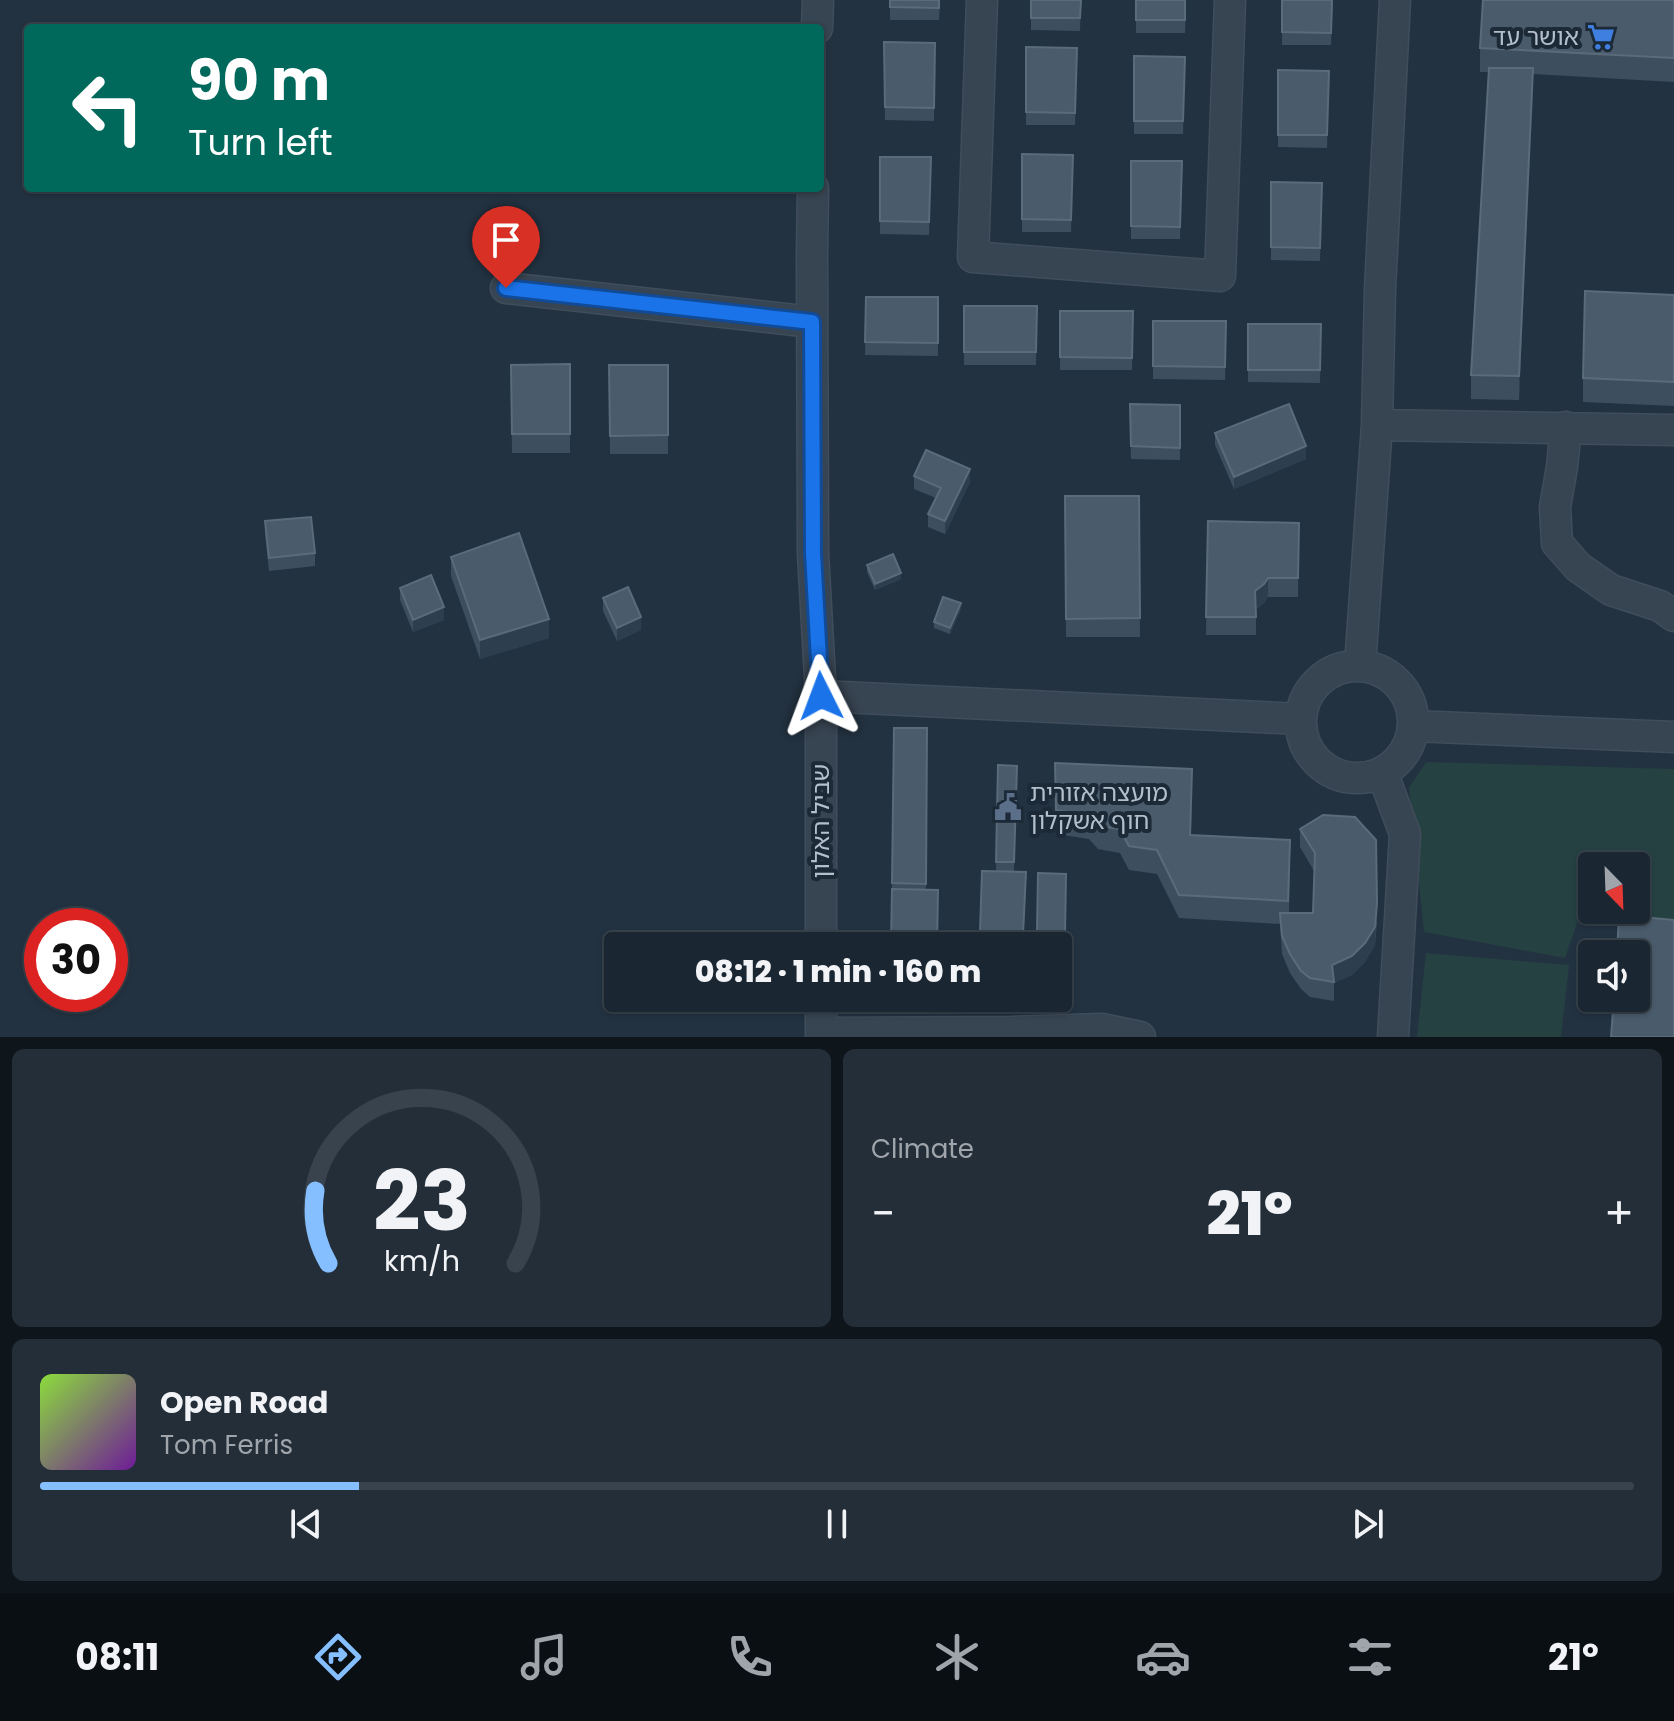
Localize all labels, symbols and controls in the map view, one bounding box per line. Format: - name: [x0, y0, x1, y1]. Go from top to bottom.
- place label: אושר עד: [1493, 20, 1579, 53]
- supermarket icon: אושר עד: [1586, 22, 1616, 52]
- text: 90 m: [188, 41, 330, 120]
- icon: left: [56, 56, 160, 160]
- text: Turn left: [188, 117, 333, 168]
- pin: [472, 206, 540, 288]
- icon: arrive: [484, 218, 528, 262]
- position arrow: [779, 654, 863, 738]
- street label: שביל האלון: [804, 764, 837, 878]
- place label: מועצה אזורית חוף אשקלון: [1030, 776, 1168, 837]
- public building icon: מועצה אזורית חוף אשקלון: [993, 792, 1023, 822]
- north arrow: [1578, 852, 1650, 924]
- map controls: [1578, 852, 1650, 1012]
- speed limit sign: 30: [24, 908, 128, 1012]
- button: sound: [1578, 940, 1650, 1012]
- text: 08:12 · 1 min · 160 m: [695, 950, 981, 993]
- text: Climate: [871, 1131, 974, 1167]
- text: 23: [373, 1143, 470, 1259]
- text: 21°: [1207, 1172, 1293, 1256]
- text: −: [871, 1183, 895, 1244]
- text: +: [1604, 1183, 1634, 1244]
- text: km/h: [383, 1241, 460, 1281]
- text: Open Road: [160, 1381, 328, 1424]
- text: Tom Ferris: [160, 1427, 293, 1463]
- icon: previous: [284, 1502, 328, 1546]
- icon: pause: [815, 1502, 859, 1546]
- icon: next: [1346, 1502, 1390, 1546]
- icon: directions: [310, 1629, 366, 1685]
- icon: music: [516, 1629, 572, 1685]
- icon: phone: [722, 1629, 778, 1685]
- icon: climate: [929, 1629, 985, 1685]
- icon: car: [1135, 1629, 1191, 1685]
- icon: filters: [1342, 1629, 1398, 1685]
- text: 08:11: [75, 1632, 159, 1683]
- text: 21°: [1548, 1632, 1599, 1683]

